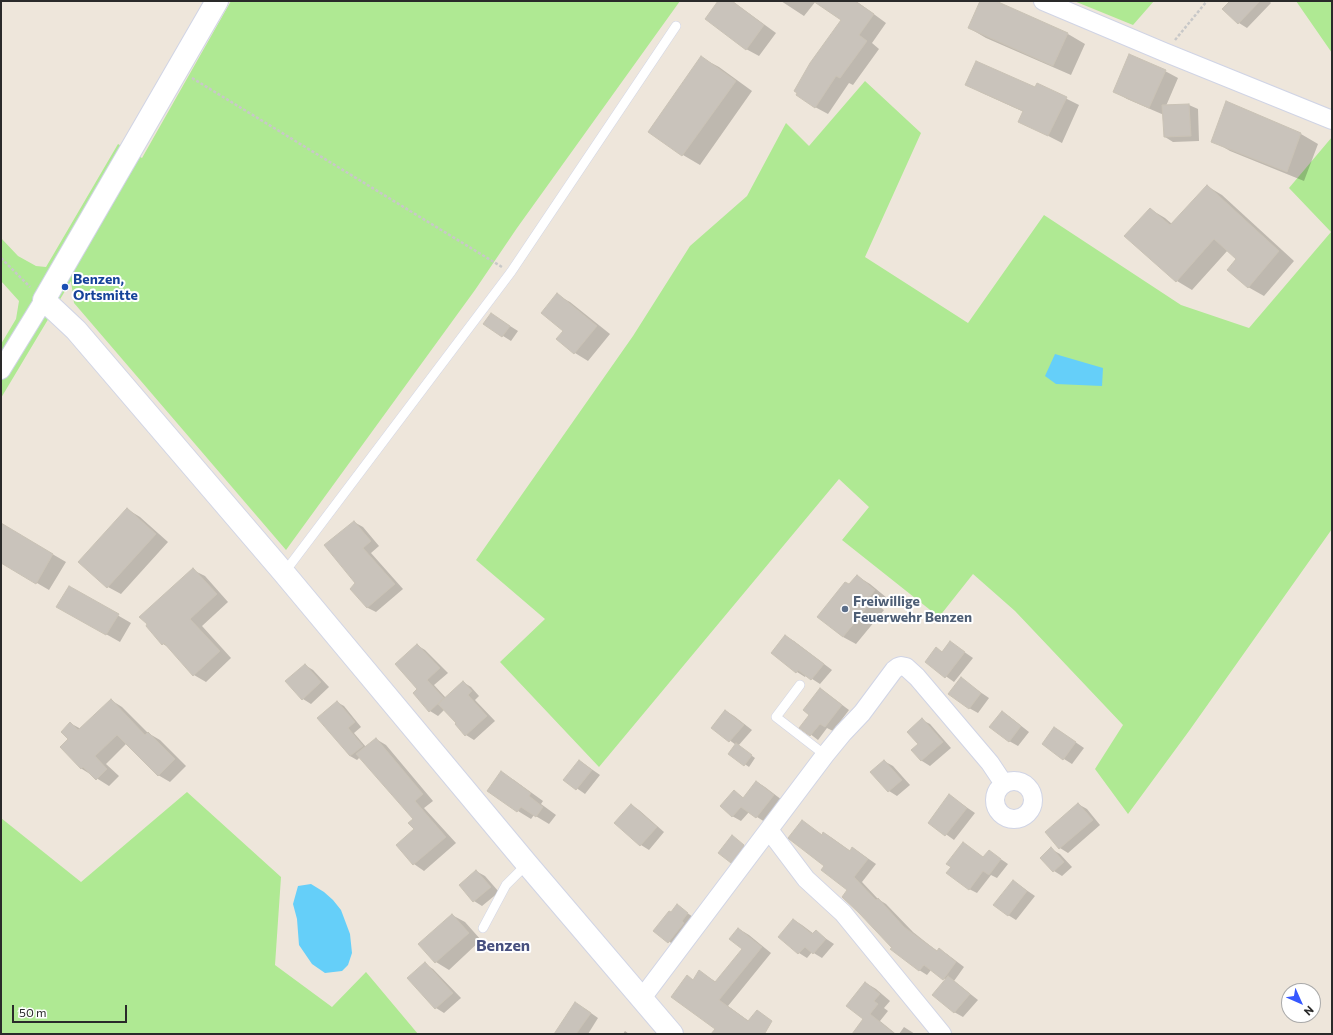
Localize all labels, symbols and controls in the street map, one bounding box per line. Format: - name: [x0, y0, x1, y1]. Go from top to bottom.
- place label: Benzen, Ortsmitte: [73, 271, 138, 304]
- marker: Benzen, Ortsmitte: [60, 282, 70, 292]
- place label: Freiwillige Feuerwehr Benzen: [853, 593, 972, 626]
- marker: Freiwillige Feuerwehr Benzen: [840, 604, 850, 614]
- district label: Benzen: [476, 936, 530, 956]
- north arrow: [1281, 983, 1321, 1023]
- scale bar: [14, 997, 129, 1023]
- text: N: [1302, 1004, 1317, 1019]
- text: 50 m: [19, 1005, 47, 1019]

